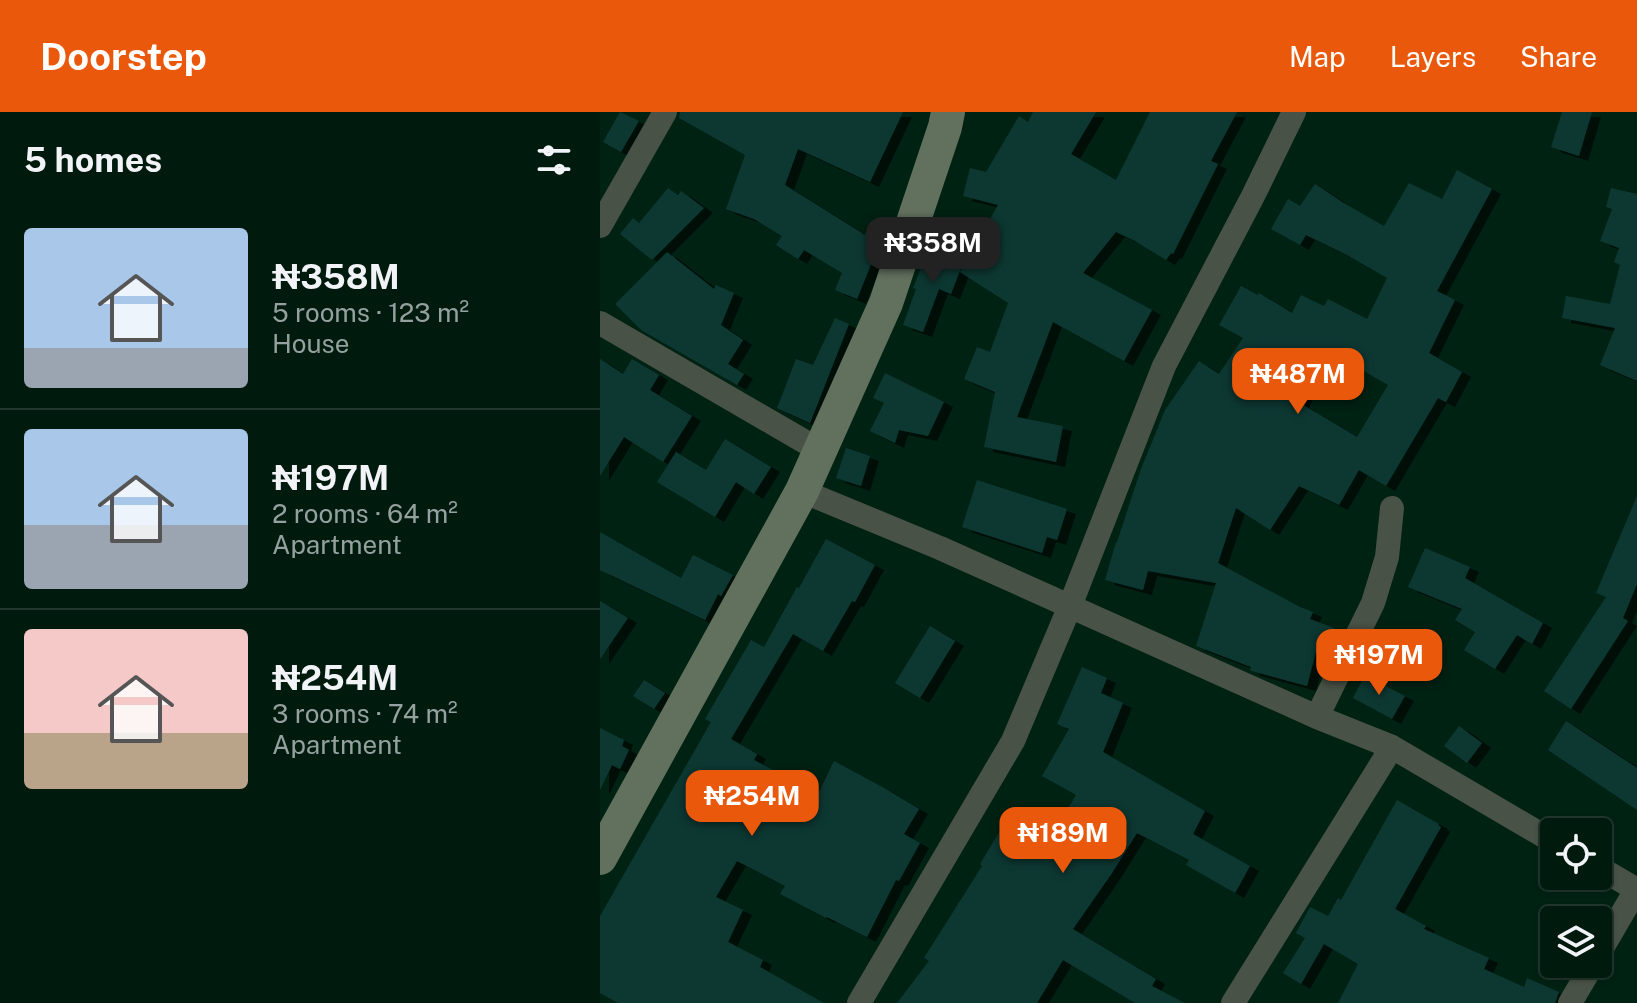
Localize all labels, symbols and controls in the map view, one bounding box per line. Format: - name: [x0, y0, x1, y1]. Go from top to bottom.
- text: Doorstep: [40, 34, 207, 79]
- text: Map: [1289, 40, 1346, 73]
- text: Layers: [1390, 40, 1476, 73]
- text: Share: [1520, 40, 1597, 73]
- icon: filters: [532, 138, 576, 182]
- text: 5 homes: [24, 140, 162, 180]
- pin: ₦358M: [877, 217, 989, 285]
- text: ₦358M: [884, 227, 982, 258]
- text: ₦358M: [272, 257, 400, 297]
- icon: home: [88, 260, 184, 356]
- text: 5 rooms · 123 m²: [272, 297, 469, 328]
- text: House: [272, 328, 349, 359]
- pin: ₦487M: [1242, 348, 1354, 416]
- text: ₦487M: [1250, 358, 1346, 389]
- text: ₦197M: [272, 458, 389, 498]
- icon: home: [88, 461, 184, 557]
- text: 2 rooms · 64 m²: [272, 498, 458, 529]
- text: Apartment: [272, 529, 402, 560]
- pin: ₦197M: [1323, 629, 1435, 697]
- text: ₦197M: [1334, 639, 1424, 670]
- text: ₦254M: [272, 658, 398, 698]
- icon: home: [88, 661, 184, 757]
- text: 3 rooms · 74 m²: [272, 698, 458, 729]
- text: Apartment: [272, 729, 402, 760]
- pin: ₦254M: [696, 770, 808, 838]
- text: ₦254M: [704, 780, 800, 811]
- pin: ₦189M: [1007, 807, 1119, 875]
- text: ₦189M: [1017, 817, 1109, 848]
- map controls: [1540, 818, 1612, 978]
- button: locate: [1540, 818, 1612, 890]
- button: layers: [1540, 906, 1612, 978]

